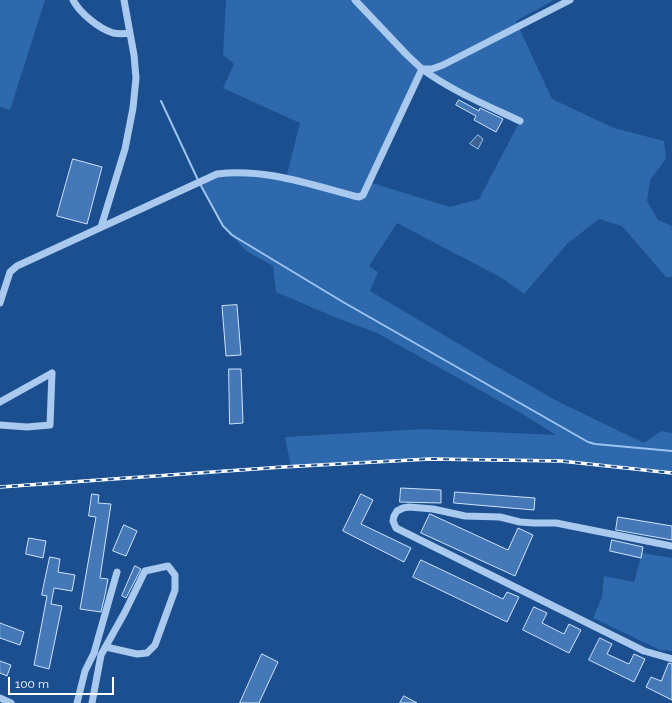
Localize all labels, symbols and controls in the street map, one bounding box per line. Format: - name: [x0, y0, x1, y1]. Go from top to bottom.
- scale bar: [10, 669, 116, 695]
- text: 100 m: [15, 677, 49, 691]

